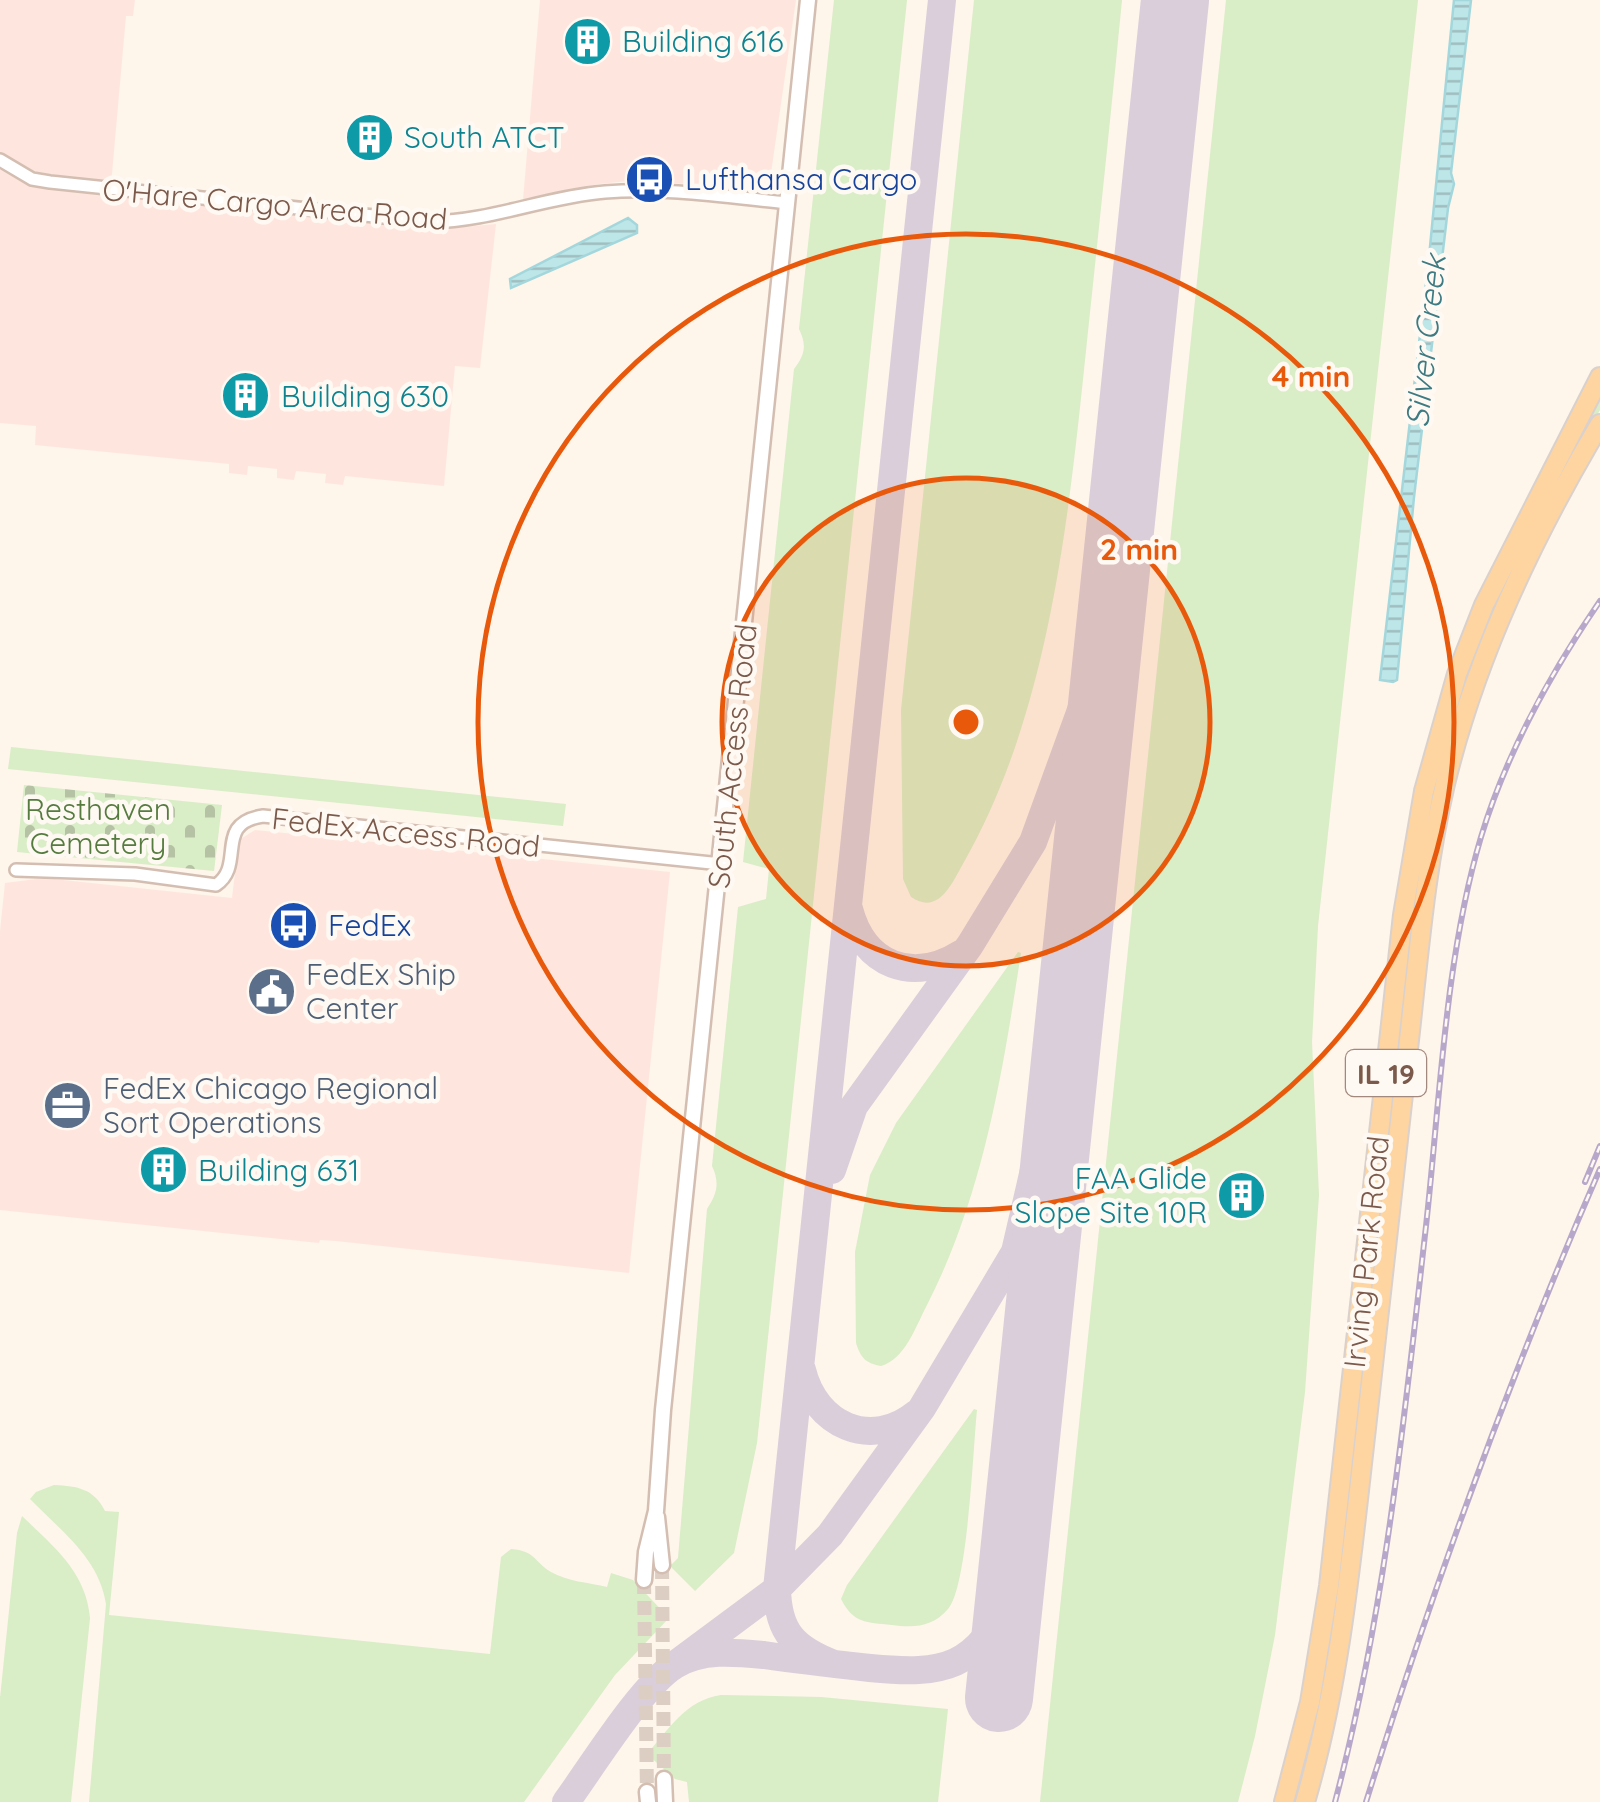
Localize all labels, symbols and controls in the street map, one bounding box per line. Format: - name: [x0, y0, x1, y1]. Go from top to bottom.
- building icon: Building 616: [561, 15, 613, 67]
- place label: Building 616: [622, 22, 784, 60]
- building icon: South ATCT: [343, 111, 395, 163]
- place label: South ATCT: [404, 118, 565, 156]
- bus stop icon: Lufthansa Cargo: [624, 153, 676, 205]
- place label: Lufthansa Cargo: [685, 160, 917, 198]
- street label: O'Hare Cargo Area Road: [101, 170, 449, 238]
- water label: Silver Creek: [1396, 250, 1454, 429]
- text: 4 min: [1272, 357, 1350, 395]
- building icon: Building 630: [220, 370, 272, 422]
- place label: Building 630: [281, 377, 449, 415]
- text: 2 min: [1100, 530, 1178, 568]
- street label: South Access Road: [699, 622, 765, 890]
- centre of rings: [948, 704, 984, 740]
- park label: Resthaven Cemetery: [25, 790, 171, 862]
- street label: FedEx Access Road: [270, 799, 542, 865]
- bus stop icon: FedEx: [267, 899, 319, 951]
- place label: FedEx: [328, 906, 411, 944]
- place label: FedEx Ship Center: [306, 955, 456, 1027]
- public building icon: FedEx Ship Center: [245, 965, 297, 1017]
- road number: IL 19: [1346, 1050, 1426, 1096]
- place label: FedEx Chicago Regional Sort Operations: [103, 1069, 438, 1141]
- office icon: FedEx Chicago Regional Sort Operations: [42, 1079, 94, 1131]
- street label: Irving Park Road: [1335, 1134, 1397, 1370]
- building icon: Building 631: [137, 1144, 189, 1196]
- place label: Building 631: [198, 1151, 359, 1189]
- place label: FAA Glide Slope Site 10R: [1015, 1159, 1207, 1231]
- building icon: FAA Glide Slope Site 10R: [1216, 1169, 1268, 1221]

